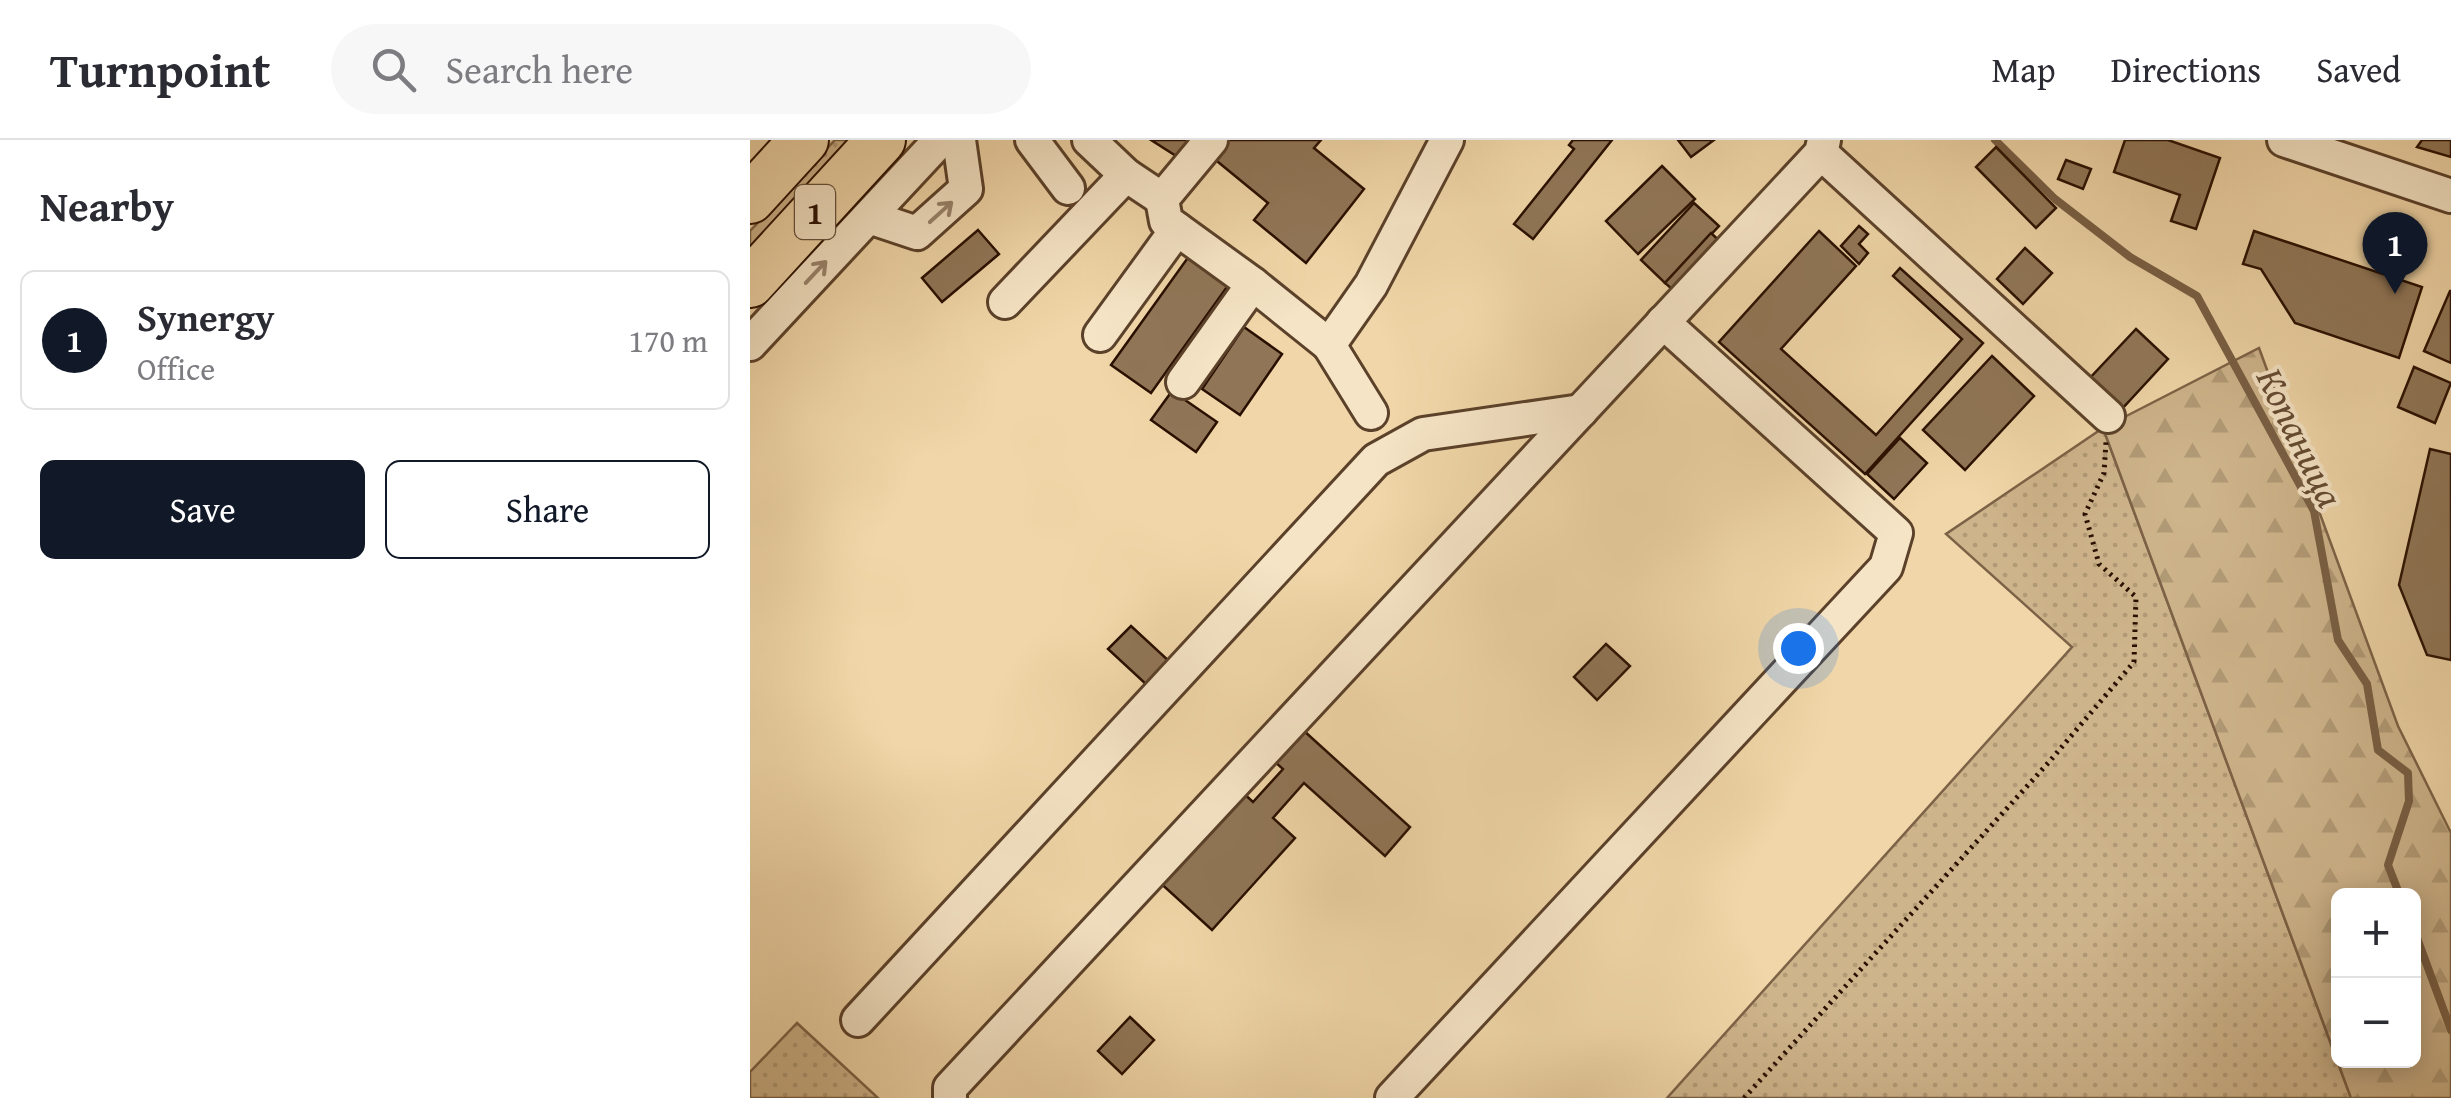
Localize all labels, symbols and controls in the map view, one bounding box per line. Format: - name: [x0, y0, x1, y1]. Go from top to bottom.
- search box: [331, 24, 1031, 114]
- text: Turnpoint: [50, 34, 271, 105]
- text: Search here: [446, 41, 633, 97]
- icon: search: [366, 42, 421, 97]
- text: Map: [1992, 44, 2056, 95]
- text: Directions: [2111, 44, 2261, 95]
- text: Saved: [2316, 44, 2401, 95]
- text: Nearby: [40, 175, 174, 236]
- road number: 1: [795, 185, 835, 239]
- one-way arrow: [928, 200, 953, 223]
- pin: 1: [2362, 212, 2428, 294]
- one-way arrow: [804, 261, 828, 285]
- text: Synergy: [137, 289, 275, 345]
- text: 1: [66, 317, 83, 364]
- text: 170 m: [629, 317, 708, 364]
- text: Office: [137, 345, 215, 392]
- water label: Копаница: [2243, 358, 2359, 517]
- button: Save: [40, 460, 365, 559]
- button: Share: [385, 460, 710, 559]
- your location: [1773, 623, 1824, 674]
- map controls: [2331, 888, 2421, 1068]
- button: +: [2331, 888, 2421, 978]
- button: −: [2331, 978, 2421, 1068]

